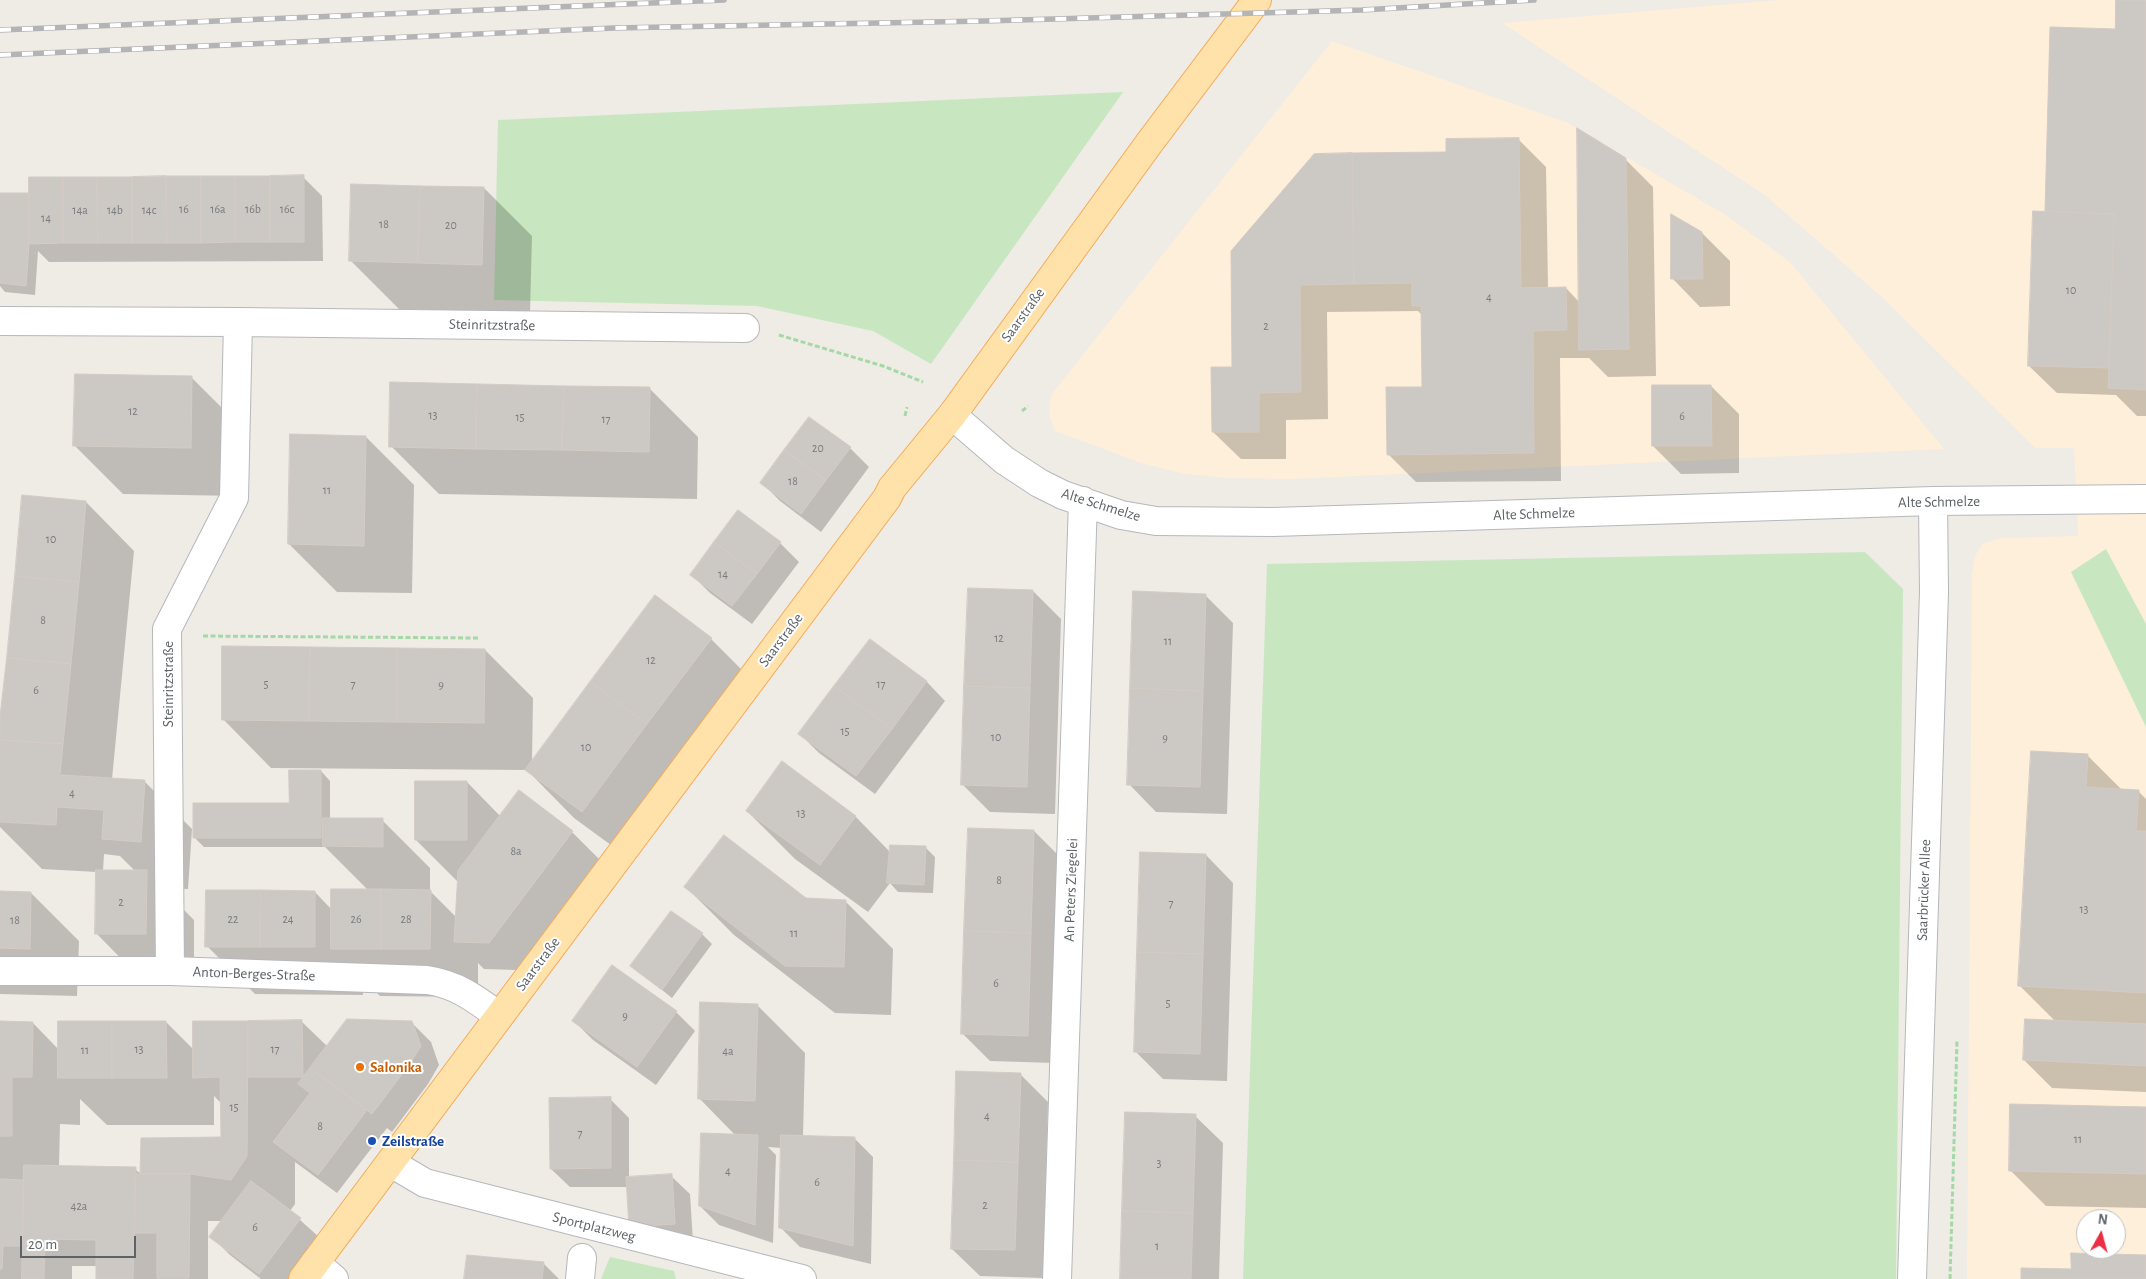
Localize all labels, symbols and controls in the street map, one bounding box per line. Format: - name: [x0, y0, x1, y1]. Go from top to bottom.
- house number: 16: [179, 202, 189, 216]
- house number: 16a: [210, 202, 226, 216]
- house number: 16b: [245, 202, 261, 216]
- house number: 16c: [280, 202, 294, 216]
- house number: 14a: [72, 203, 88, 217]
- house number: 14b: [107, 203, 123, 217]
- house number: 14c: [142, 203, 156, 217]
- house number: 14: [41, 211, 51, 225]
- house number: 18: [379, 217, 389, 231]
- house number: 20: [445, 218, 457, 232]
- house number: 10: [2066, 283, 2076, 297]
- street label: Saarstraße: [997, 284, 1049, 346]
- house number: 4: [1486, 290, 1492, 304]
- street label: Steinritzstraße: [449, 315, 535, 335]
- house number: 2: [1263, 319, 1269, 333]
- house number: 12: [128, 404, 138, 418]
- house number: 13: [428, 408, 438, 422]
- house number: 6: [1679, 409, 1685, 423]
- house number: 15: [515, 410, 525, 424]
- house number: 17: [601, 412, 611, 426]
- house number: 20: [812, 441, 824, 455]
- house number: 18: [788, 474, 798, 488]
- house number: 11: [323, 483, 331, 497]
- street label: Alte Schmelze: [1059, 484, 1143, 526]
- street label: Alte Schmelze: [1898, 492, 1980, 512]
- street label: Alte Schmelze: [1493, 504, 1575, 524]
- house number: 10: [46, 532, 56, 546]
- house number: 14: [718, 567, 728, 581]
- street label: Saarstraße: [755, 610, 807, 670]
- house number: 8: [40, 613, 46, 627]
- house number: 12: [994, 631, 1004, 645]
- house number: 11: [1164, 634, 1172, 648]
- street label: Steinritzstraße: [159, 641, 177, 727]
- house number: 12: [646, 653, 656, 667]
- house number: 5: [263, 677, 269, 691]
- house number: 7: [350, 677, 356, 691]
- house number: 17: [876, 677, 886, 691]
- house number: 9: [438, 678, 444, 692]
- house number: 6: [33, 683, 39, 697]
- house number: 15: [840, 724, 850, 738]
- house number: 10: [991, 730, 1001, 744]
- house number: 9: [1162, 731, 1168, 745]
- house number: 10: [581, 740, 591, 754]
- house number: 4: [69, 786, 75, 800]
- house number: 13: [796, 806, 806, 820]
- street label: An Peters Ziegelei: [1060, 838, 1082, 942]
- street label: Saarbrücker Allee: [1913, 839, 1935, 941]
- house number: 8a: [510, 844, 522, 858]
- house number: 8: [996, 873, 1002, 887]
- house number: 2: [118, 895, 124, 909]
- house number: 7: [1168, 896, 1174, 910]
- house number: 13: [2079, 902, 2089, 916]
- house number: 22: [228, 912, 238, 926]
- house number: 24: [282, 912, 294, 926]
- house number: 26: [350, 912, 362, 926]
- house number: 28: [400, 912, 412, 926]
- house number: 18: [10, 913, 20, 927]
- house number: 11: [790, 926, 798, 940]
- street label: Saarstraße: [512, 934, 564, 994]
- street label: Anton-Berges-Straße: [192, 963, 316, 985]
- house number: 6: [993, 976, 999, 990]
- house number: 5: [1165, 996, 1171, 1010]
- house number: 9: [622, 1009, 628, 1023]
- house number: 13: [134, 1042, 144, 1056]
- house number: 17: [270, 1042, 280, 1056]
- house number: 11: [81, 1043, 89, 1057]
- house number: 4a: [722, 1044, 734, 1058]
- place label: Salonika: [370, 1058, 422, 1076]
- marker: Salonika: [354, 1061, 366, 1073]
- house number: 15: [229, 1100, 239, 1114]
- house number: 4: [984, 1109, 990, 1123]
- house number: 8: [317, 1119, 323, 1133]
- house number: 7: [577, 1126, 583, 1140]
- place label: Zeilstraße: [382, 1132, 444, 1150]
- house number: 11: [2074, 1132, 2082, 1146]
- marker: Zeilstraße: [366, 1135, 378, 1147]
- house number: 3: [1157, 1156, 1161, 1170]
- house number: 4: [725, 1164, 731, 1178]
- house number: 6: [814, 1175, 820, 1189]
- house number: 2: [982, 1198, 988, 1212]
- house number: 42a: [71, 1199, 87, 1213]
- street label: Sportplatzweg: [551, 1208, 637, 1246]
- north arrow: [2076, 1209, 2126, 1259]
- text: N: [2097, 1213, 2108, 1228]
- house number: 6: [252, 1220, 258, 1234]
- scale bar: [22, 1226, 139, 1258]
- text: 20 m: [28, 1237, 57, 1252]
- house number: 1: [1155, 1239, 1159, 1253]

